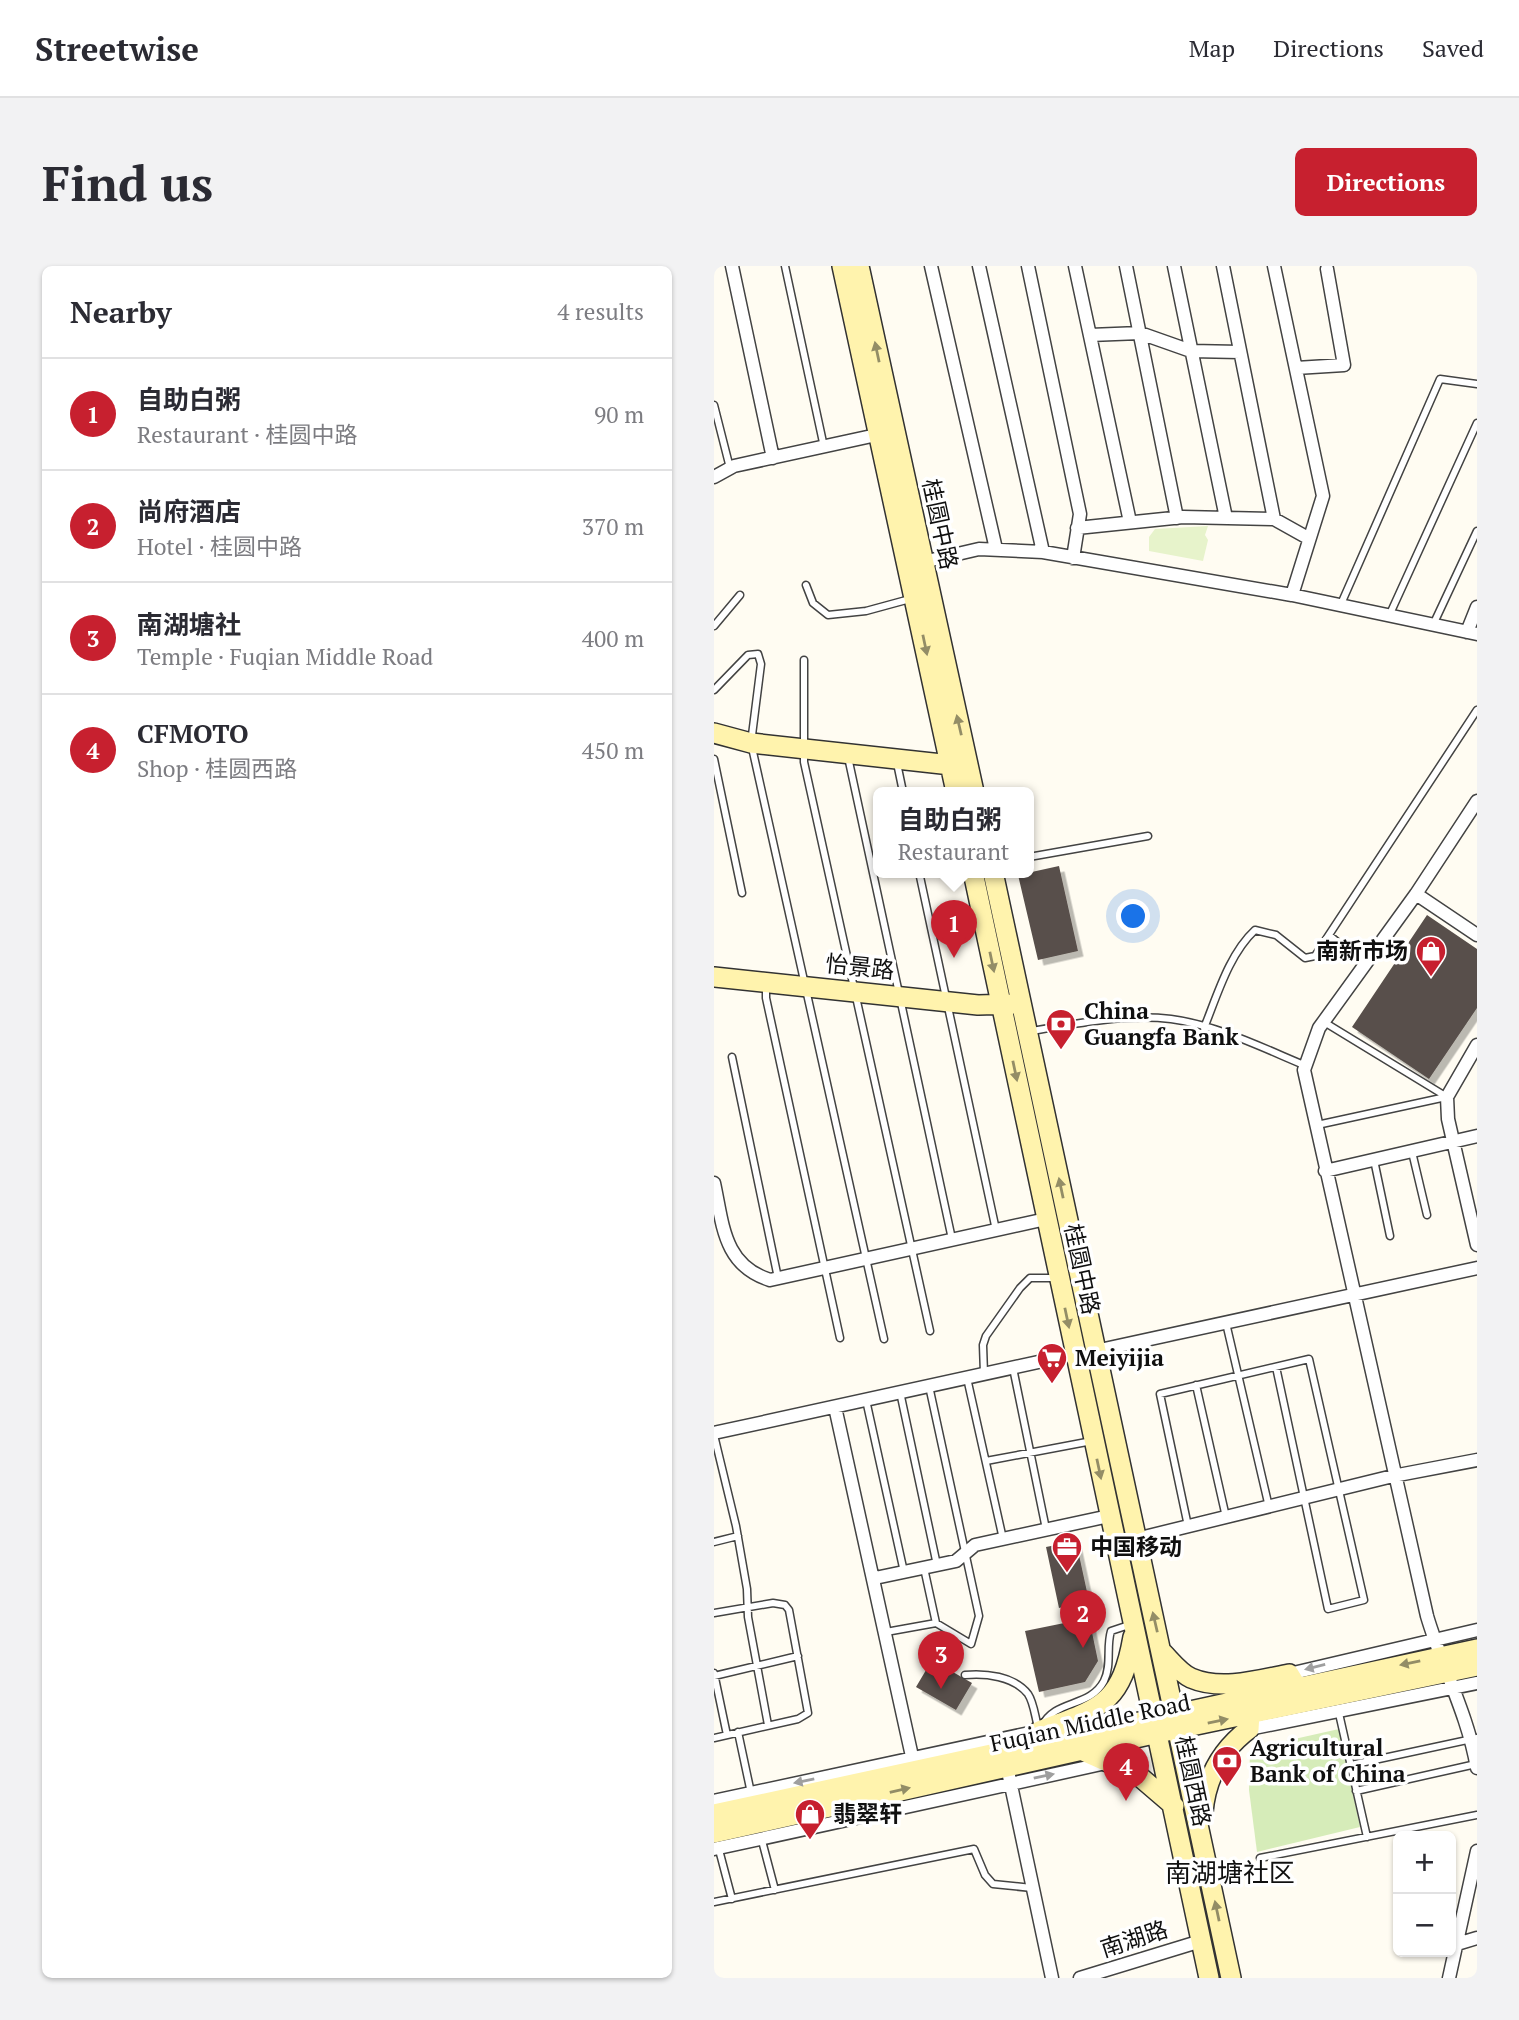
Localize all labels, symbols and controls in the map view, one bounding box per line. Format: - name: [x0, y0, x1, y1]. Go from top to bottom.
- text: Streetwise: [35, 27, 199, 70]
- text: Map: [1189, 32, 1235, 64]
- text: Directions: [1273, 32, 1384, 64]
- text: Saved: [1422, 32, 1484, 64]
- button: Directions: [1295, 148, 1477, 216]
- text: Find us: [42, 150, 213, 215]
- text: Nearby: [70, 292, 172, 332]
- text: 4 results: [557, 296, 644, 327]
- one-way arrow: [872, 341, 883, 363]
- text: 自助白粥: [137, 382, 241, 416]
- text: 1: [87, 399, 100, 430]
- text: 90 m: [594, 399, 644, 430]
- text: Restaurant · 桂圆中路: [137, 419, 357, 450]
- street label: 桂圆中路: [916, 476, 965, 572]
- text: 尚府酒店: [137, 494, 241, 528]
- text: 2: [87, 511, 100, 542]
- text: 370 m: [582, 511, 644, 542]
- text: Hotel · 桂圆中路: [137, 531, 302, 562]
- text: 南湖塘社: [137, 607, 241, 641]
- text: 3: [87, 623, 100, 654]
- text: 400 m: [582, 623, 644, 654]
- one-way arrow: [920, 634, 931, 656]
- text: Temple · Fuqian Middle Road: [137, 641, 433, 672]
- one-way arrow: [954, 714, 965, 736]
- text: CFMOTO: [137, 716, 249, 750]
- text: 4: [87, 735, 100, 766]
- text: 450 m: [582, 735, 644, 766]
- text: Shop · 桂圆西路: [137, 753, 297, 784]
- popup: [873, 787, 1034, 878]
- text: 自助白粥: [898, 802, 1002, 836]
- text: Restaurant: [898, 836, 1009, 867]
- your location: [1116, 899, 1150, 933]
- pin: 1: [931, 900, 977, 958]
- shop icon: 南新市场: [1414, 934, 1448, 978]
- place label: 南新市场: [1316, 935, 1408, 966]
- street label: 怡景路: [824, 947, 896, 986]
- one-way arrow: [986, 951, 997, 973]
- place label: China Guangfa Bank: [1084, 995, 1239, 1052]
- bank icon: China Guangfa Bank: [1044, 1007, 1078, 1051]
- one-way arrow: [1010, 1060, 1021, 1082]
- one-way arrow: [1055, 1177, 1066, 1199]
- street label: 桂圆中路: [1058, 1221, 1107, 1317]
- one-way arrow: [1062, 1307, 1073, 1329]
- supermarket icon: Meiyijia: [1035, 1341, 1069, 1385]
- place label: Meiyijia: [1075, 1342, 1164, 1373]
- one-way arrow: [1094, 1458, 1105, 1480]
- office icon: 中国移动: [1050, 1530, 1084, 1574]
- place label: 中国移动: [1090, 1531, 1182, 1562]
- pin: 2: [1060, 1590, 1106, 1648]
- one-way arrow: [1150, 1611, 1161, 1633]
- pin: 3: [918, 1631, 964, 1689]
- one-way arrow: [1399, 1658, 1421, 1669]
- one-way arrow: [1304, 1662, 1326, 1673]
- street label: Fuqian Middle Road: [987, 1686, 1193, 1759]
- one-way arrow: [1207, 1715, 1229, 1726]
- place label: Agricultural Bank of China: [1250, 1732, 1406, 1789]
- street label: 桂圆西路: [1169, 1733, 1218, 1829]
- pin: 4: [1103, 1743, 1149, 1801]
- bank icon: Agricultural Bank of China: [1210, 1744, 1244, 1788]
- one-way arrow: [1033, 1771, 1055, 1782]
- one-way arrow: [793, 1776, 815, 1787]
- one-way arrow: [889, 1784, 911, 1795]
- shop icon: 翡翠轩: [793, 1797, 827, 1841]
- place label: 翡翠轩: [833, 1798, 902, 1829]
- map controls: [1393, 1831, 1456, 1957]
- button: +: [1393, 1831, 1456, 1894]
- district label: 南湖塘社区: [1165, 1855, 1295, 1889]
- button: −: [1393, 1894, 1456, 1957]
- one-way arrow: [1212, 1900, 1223, 1922]
- street label: 南湖路: [1096, 1913, 1171, 1964]

